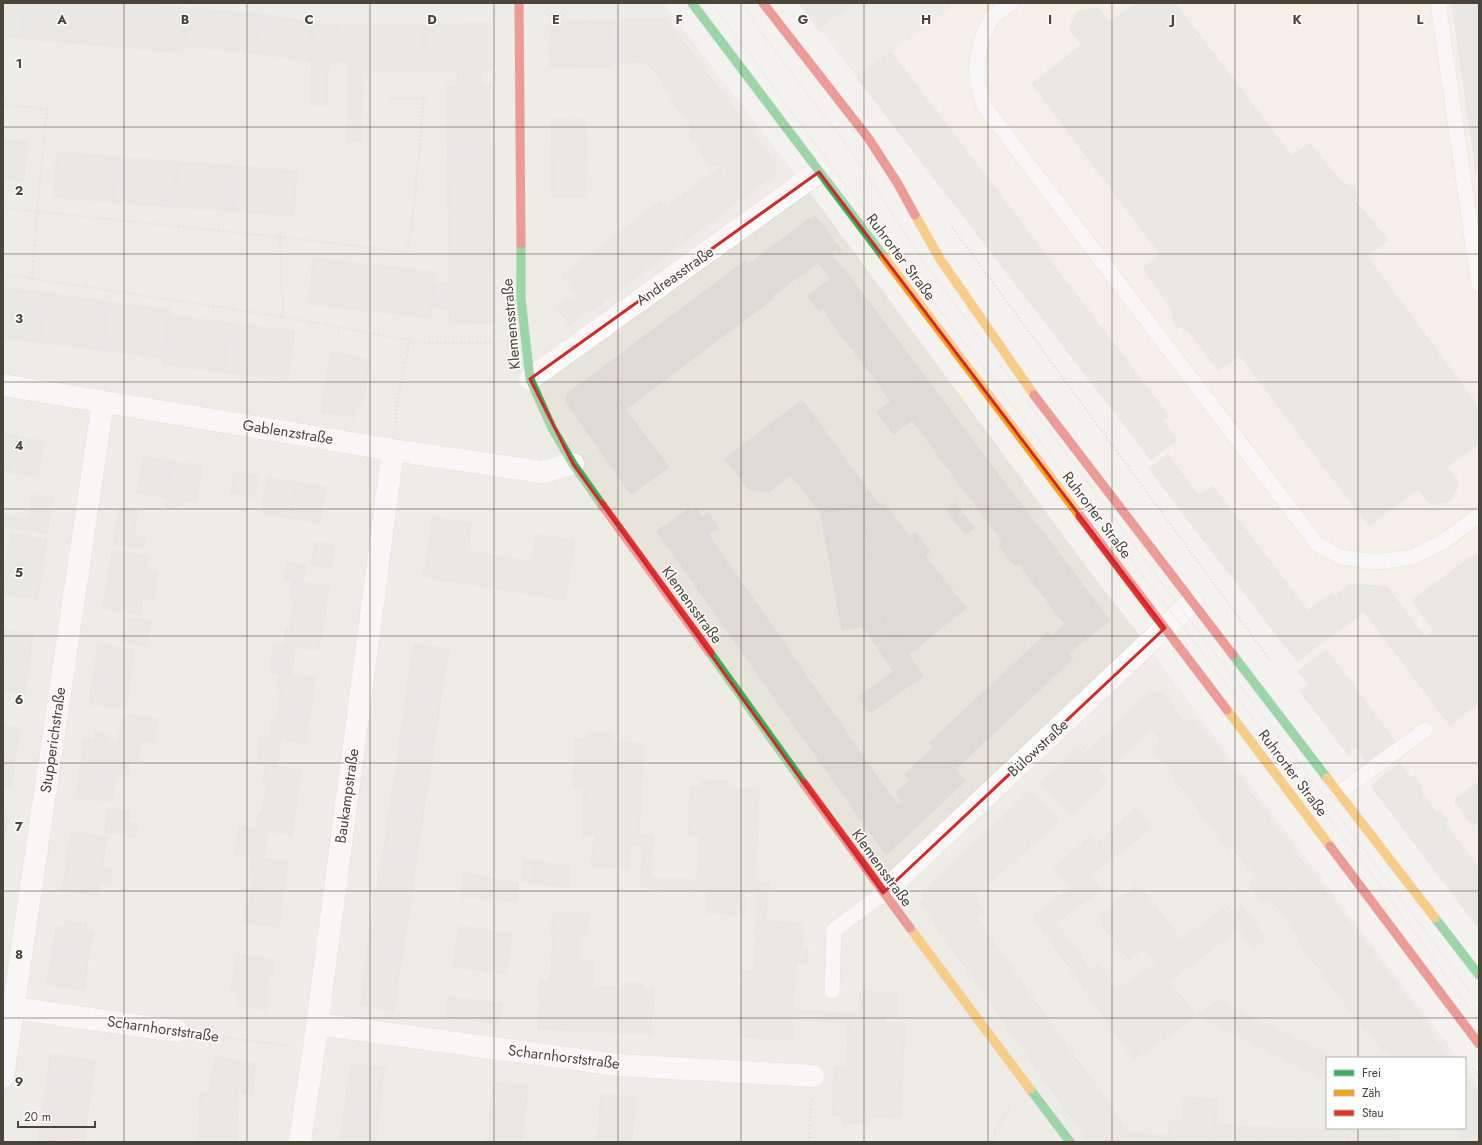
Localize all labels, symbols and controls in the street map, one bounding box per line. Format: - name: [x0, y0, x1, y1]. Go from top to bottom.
- text: A: [56, 10, 67, 29]
- text: B: [181, 10, 190, 29]
- text: C: [304, 10, 314, 29]
- text: D: [427, 10, 437, 29]
- text: E: [552, 10, 560, 29]
- text: F: [675, 10, 683, 29]
- text: G: [798, 10, 809, 29]
- text: H: [921, 10, 931, 29]
- text: I: [1048, 10, 1052, 29]
- text: J: [1168, 10, 1175, 29]
- text: K: [1292, 10, 1302, 29]
- text: L: [1417, 10, 1424, 29]
- text: 1: [16, 54, 22, 73]
- text: 2: [15, 181, 23, 200]
- street label: Ruhrorter Straße: [861, 209, 941, 305]
- street label: Andreasstraße: [632, 241, 719, 311]
- street label: Klemensstraße: [496, 277, 526, 370]
- text: 3: [15, 309, 23, 328]
- street label: Gablenzstraße: [241, 414, 335, 450]
- text: 4: [14, 436, 24, 455]
- street label: Ruhrorter Straße: [1057, 467, 1137, 563]
- street label: Klemensstraße: [656, 562, 728, 649]
- text: 5: [15, 563, 23, 582]
- street label: Stupperichstraße: [35, 685, 71, 794]
- text: 6: [15, 690, 24, 709]
- street label: Bülowstraße: [1003, 714, 1074, 782]
- street label: Ruhrorter Straße: [1253, 725, 1333, 821]
- street label: Baukampstraße: [329, 747, 365, 845]
- text: 7: [15, 817, 23, 836]
- street label: Klemensstraße: [846, 825, 918, 912]
- text: 8: [15, 945, 23, 964]
- street label: Scharnhorststraße: [106, 1010, 221, 1048]
- street label: Scharnhorststraße: [507, 1039, 621, 1075]
- legend: [1326, 1057, 1466, 1129]
- text: Frei: [1362, 1064, 1381, 1082]
- text: 9: [15, 1072, 24, 1091]
- text: Zäh: [1362, 1084, 1381, 1102]
- scale bar: [18, 1103, 95, 1129]
- text: Stau: [1362, 1104, 1384, 1122]
- text: 20 m: [24, 1108, 51, 1126]

